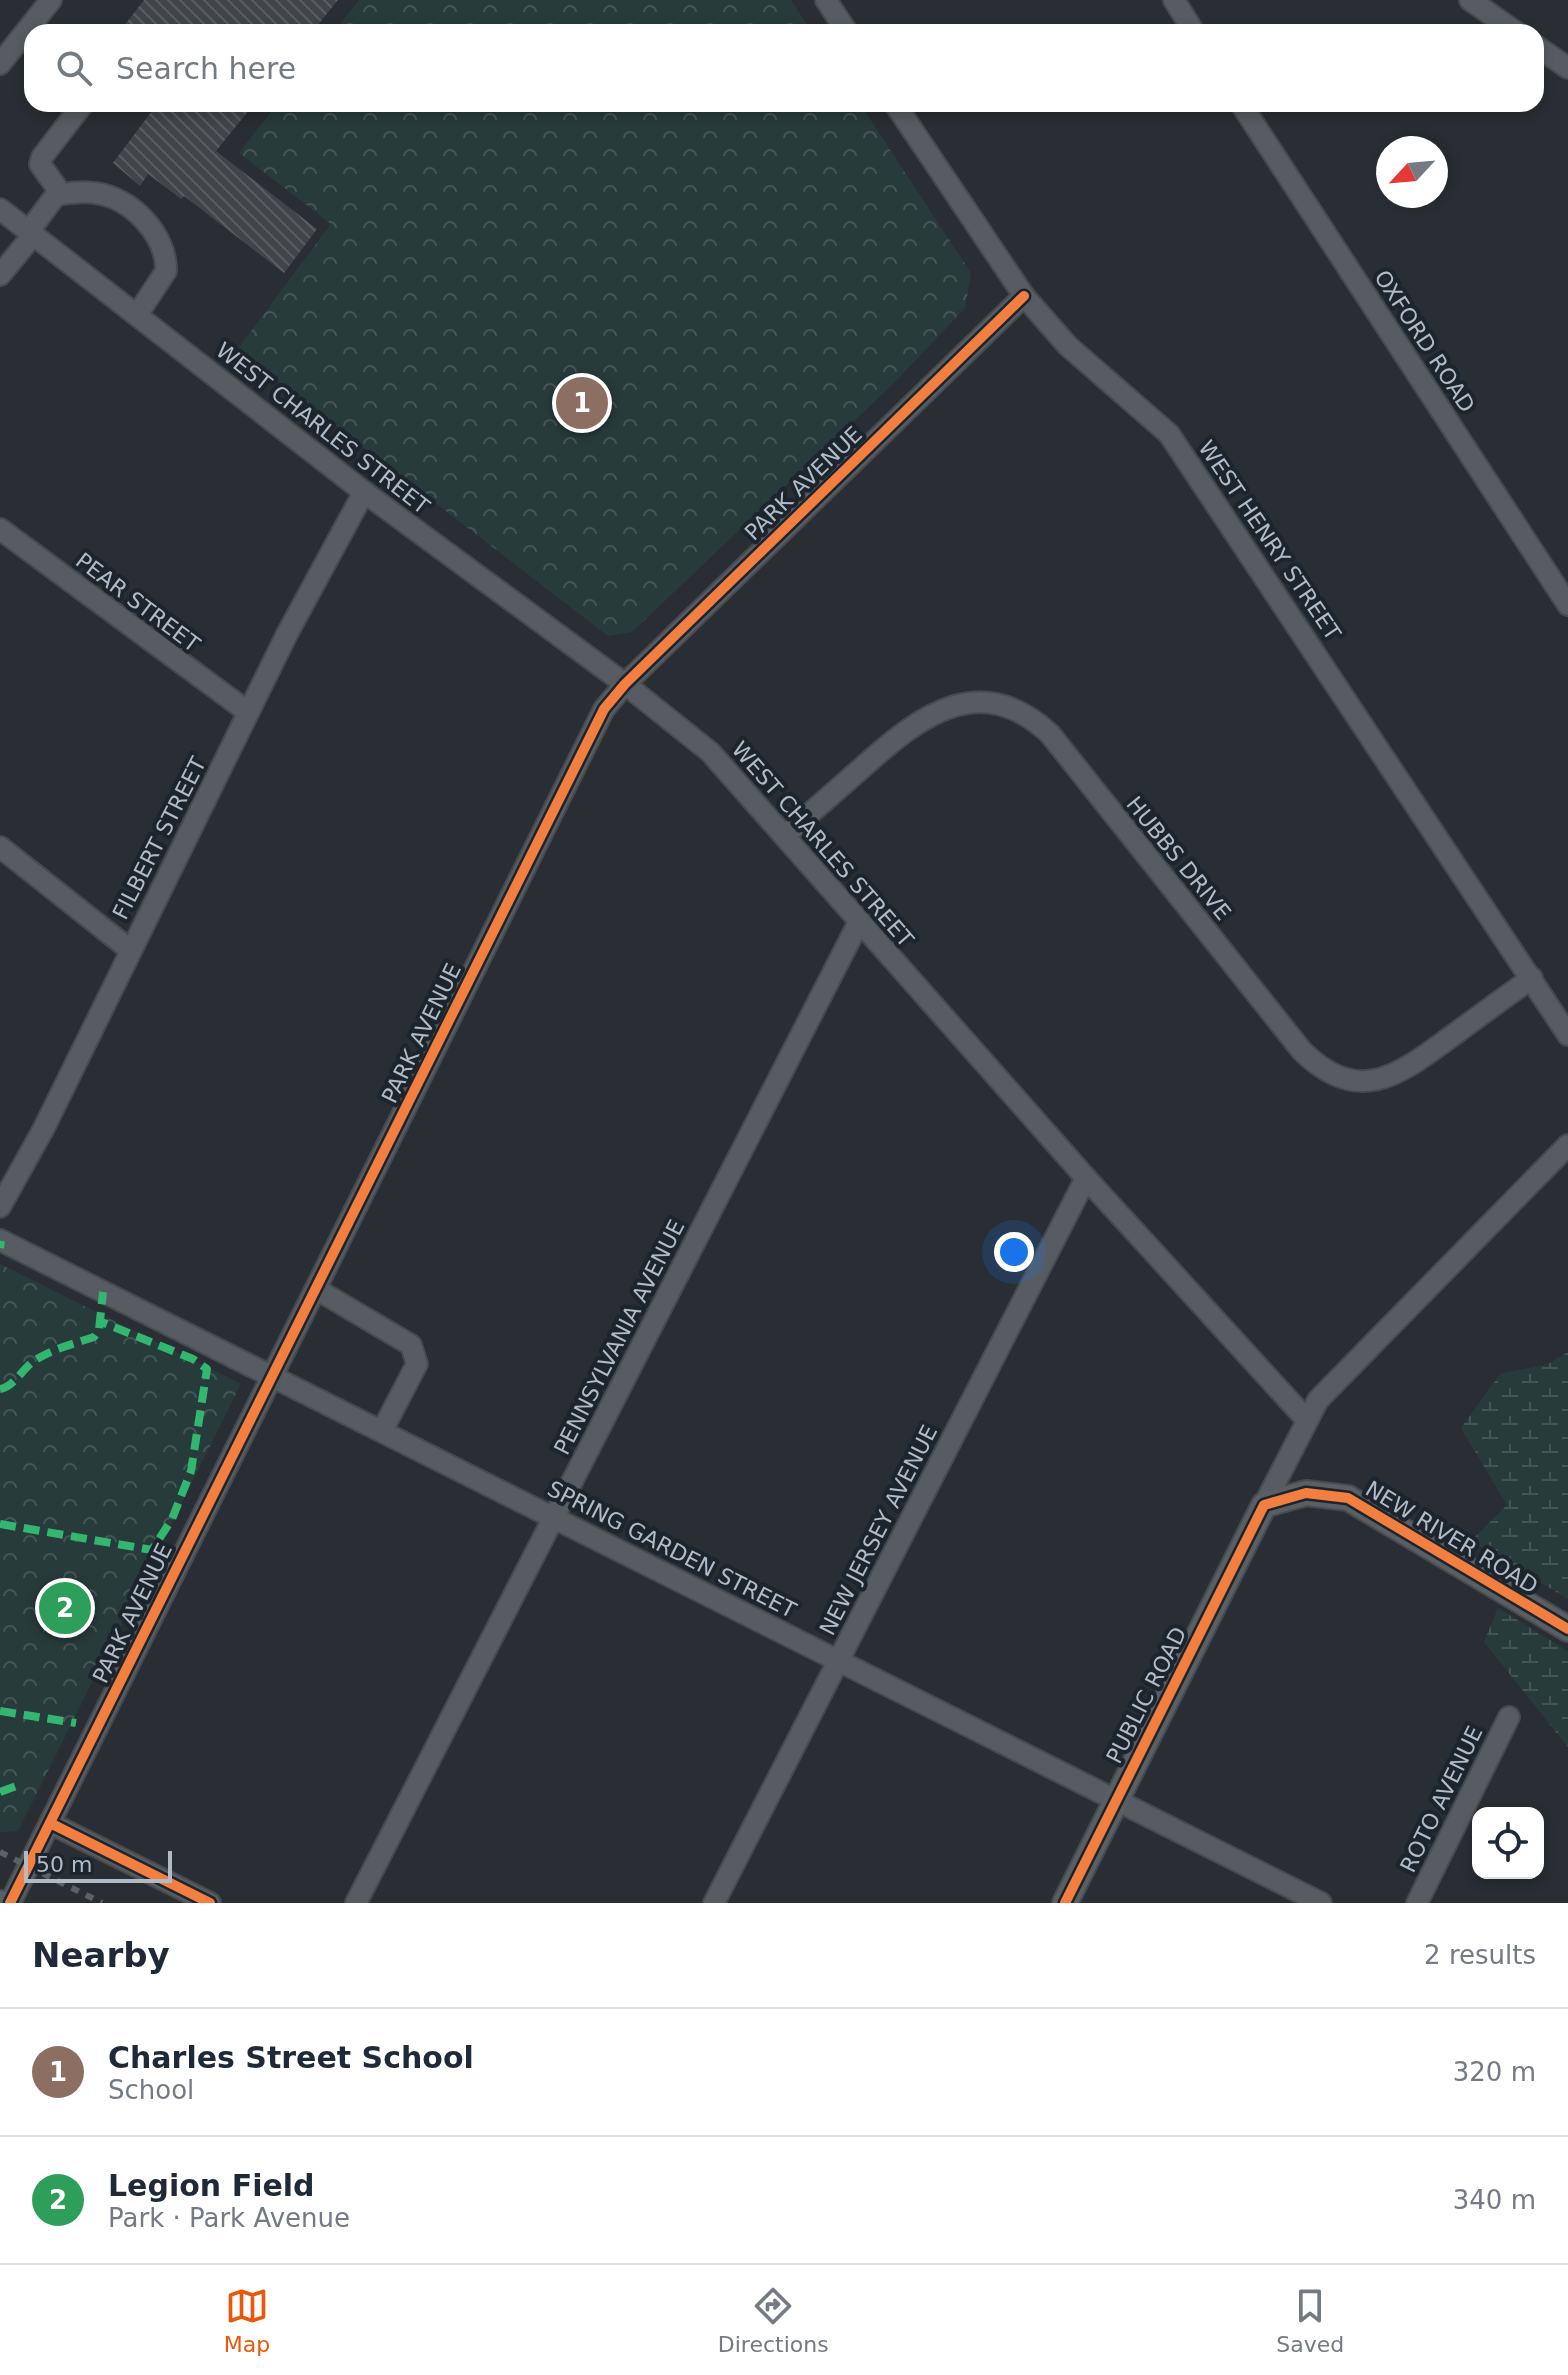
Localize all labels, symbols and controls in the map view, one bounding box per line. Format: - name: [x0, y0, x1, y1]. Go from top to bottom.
- search box: [24, 24, 1544, 112]
- icon: search: [52, 46, 96, 90]
- text: Search here: [116, 51, 296, 86]
- north arrow: [1376, 136, 1448, 208]
- street label: OXFORD ROAD: [1369, 266, 1480, 417]
- street label: WEST CHARLES STREET: [211, 337, 435, 520]
- pin: 1: [556, 373, 608, 433]
- street label: PARK AVENUE: [740, 421, 867, 545]
- street label: WEST HENRY STREET: [1193, 436, 1346, 645]
- street label: PEAR STREET: [71, 548, 205, 657]
- street label: WEST CHARLES STREET: [727, 737, 919, 952]
- street label: FILBERT STREET: [108, 753, 211, 923]
- street label: HUBBS DRIVE: [1121, 792, 1236, 925]
- street label: PARK AVENUE: [377, 959, 466, 1107]
- street label: PENNSYLVANIA AVENUE: [549, 1216, 690, 1459]
- your location: [994, 1232, 1034, 1272]
- street label: NEW JERSEY AVENUE: [815, 1421, 942, 1639]
- street label: SPRING GARDEN STREET: [544, 1476, 801, 1623]
- street label: NEW RIVER ROAD: [1361, 1476, 1542, 1599]
- street label: PARK AVENUE: [88, 1539, 177, 1687]
- pin: 2: [39, 1578, 91, 1638]
- street label: PUBLIC ROAD: [1101, 1623, 1192, 1768]
- street label: ROTO AVENUE: [1395, 1722, 1488, 1876]
- map controls: [1472, 1807, 1544, 1879]
- button: locate: [1472, 1807, 1544, 1879]
- scale bar: [24, 1847, 172, 1883]
- text: 50 m: [36, 1852, 92, 1877]
- text: Nearby: [32, 1935, 170, 1975]
- text: 2 results: [1424, 1940, 1536, 1970]
- text: Charles Street School: [108, 2040, 474, 2075]
- text: 1: [49, 2057, 67, 2087]
- text: 320 m: [1453, 2057, 1536, 2087]
- text: School: [108, 2075, 194, 2105]
- text: Legion Field: [108, 2168, 315, 2203]
- text: 2: [49, 2185, 67, 2215]
- text: 340 m: [1453, 2185, 1536, 2215]
- text: Park · Park Avenue: [108, 2203, 350, 2233]
- tab: Map: [224, 2284, 270, 2357]
- tab: Directions: [718, 2284, 829, 2357]
- tab: Saved: [1276, 2284, 1344, 2357]

